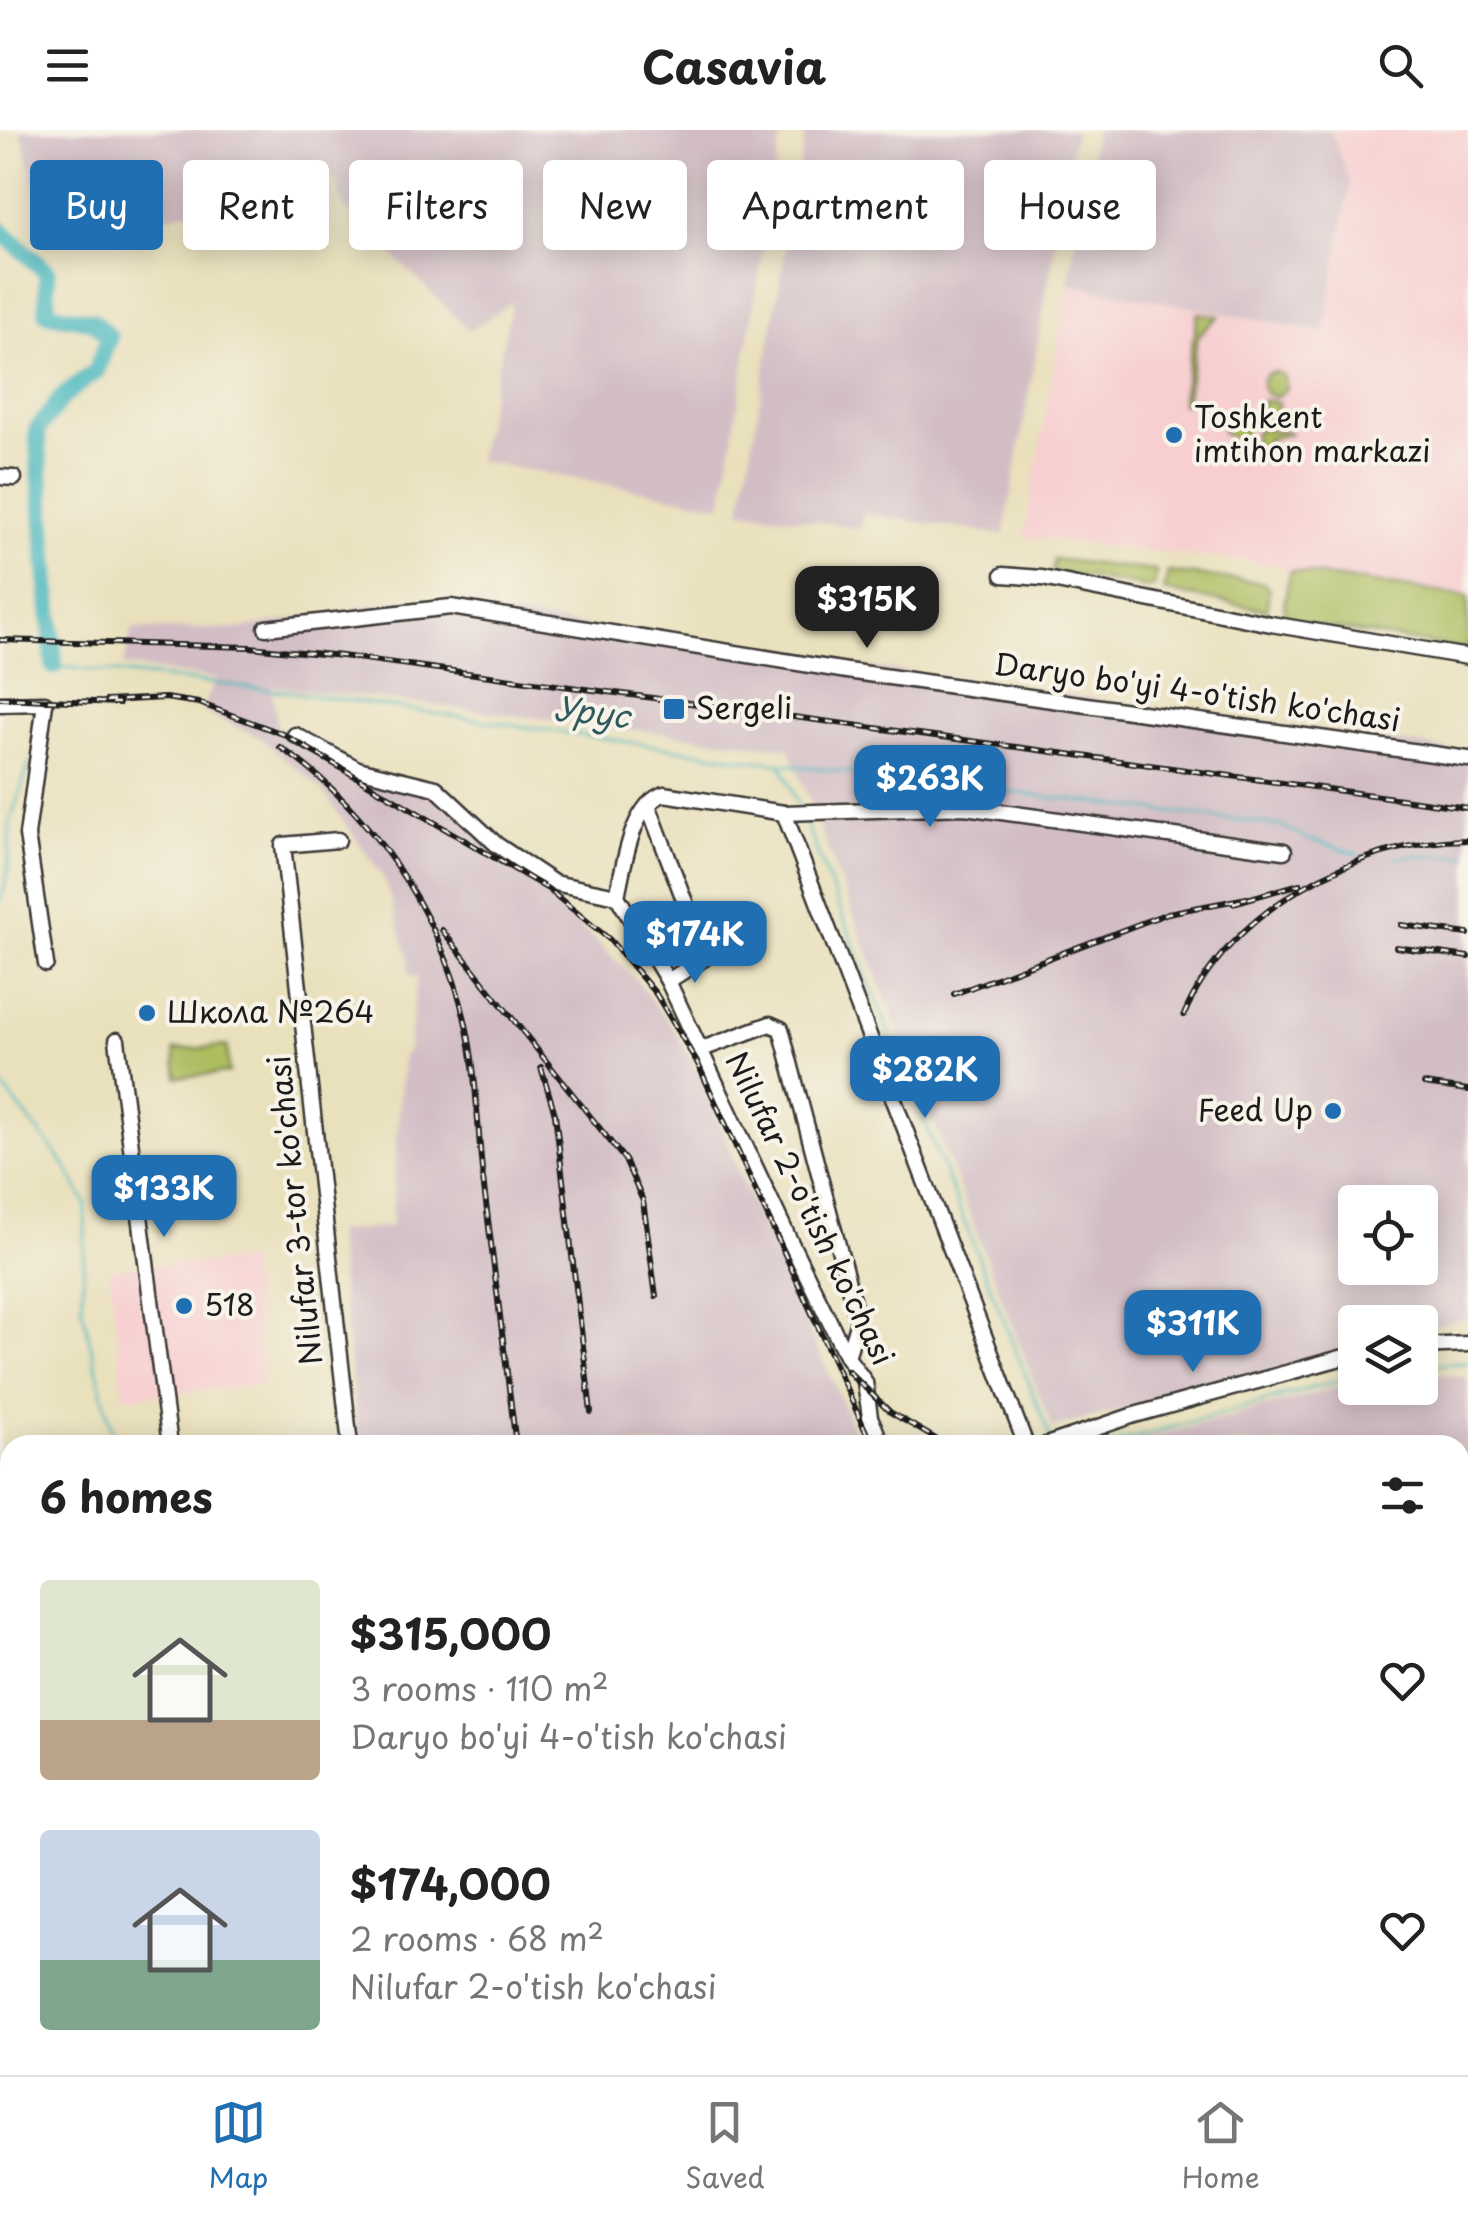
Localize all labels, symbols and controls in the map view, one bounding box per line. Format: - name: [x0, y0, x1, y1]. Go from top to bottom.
- text: Casavia: [642, 31, 826, 99]
- icon: menu: [40, 38, 95, 93]
- icon: search: [1373, 38, 1428, 93]
- chip: Buy: [30, 160, 163, 250]
- chip: Rent: [183, 160, 329, 250]
- chip: Filters: [349, 160, 523, 250]
- chip: New: [543, 160, 687, 250]
- chip: Apartment: [707, 160, 964, 250]
- chip: House: [984, 160, 1156, 250]
- place label: Toshkent imtihon markazi: [1194, 393, 1431, 472]
- marker: Toshkent imtihon markazi: [1163, 424, 1185, 446]
- pin: $315K: [797, 566, 937, 651]
- text: $315K: [817, 574, 917, 622]
- street label: Daryo bo'yi 4-o'tish ko'chasi: [991, 640, 1403, 741]
- water label: Урус: [552, 683, 635, 740]
- place label: Sergeli: [696, 684, 792, 729]
- marker: Sergeli: [661, 696, 687, 722]
- pin: $263K: [860, 745, 1000, 830]
- text: $263K: [876, 753, 984, 801]
- pin: $174K: [625, 901, 765, 986]
- text: $174K: [646, 909, 744, 957]
- place label: Школа №264: [167, 988, 374, 1033]
- marker: Школа №264: [136, 1002, 158, 1024]
- pin: $282K: [855, 1036, 995, 1121]
- street label: Nilufar 2-o'tish ko'chasi: [716, 1044, 907, 1372]
- text: $282K: [872, 1044, 978, 1092]
- street label: Nilufar 3-tor ko'chasi: [255, 1053, 332, 1367]
- place label: Feed Up: [1198, 1086, 1313, 1131]
- marker: Feed Up: [1322, 1100, 1344, 1122]
- pin: $133K: [94, 1155, 234, 1240]
- text: $133K: [114, 1163, 214, 1211]
- map controls: [1338, 1185, 1438, 1405]
- button: locate: [1338, 1185, 1438, 1285]
- place label: 518: [204, 1281, 255, 1326]
- pin: $311K: [1123, 1290, 1263, 1375]
- marker: 518: [173, 1295, 195, 1317]
- text: $311K: [1146, 1298, 1240, 1346]
- button: layers: [1338, 1305, 1438, 1405]
- text: 6 homes: [40, 1464, 213, 1527]
- icon: filters: [1375, 1468, 1430, 1523]
- text: $315,000: [350, 1601, 551, 1664]
- icon: home: [120, 1620, 240, 1740]
- icon: heart: [1375, 1653, 1430, 1708]
- text: 3 rooms · 110 m²: [350, 1664, 609, 1712]
- text: Daryo bo'yi 4-o'tish ko'chasi: [350, 1712, 787, 1760]
- text: $174,000: [350, 1851, 551, 1914]
- icon: home: [120, 1870, 240, 1990]
- icon: heart: [1375, 1903, 1430, 1958]
- text: 2 rooms · 68 m²: [350, 1914, 604, 1962]
- text: Nilufar 2-o'tish ko'chasi: [350, 1962, 717, 2010]
- tab: Map: [208, 2095, 268, 2198]
- tab: Saved: [685, 2095, 765, 2198]
- tab: Home: [1182, 2095, 1260, 2198]

